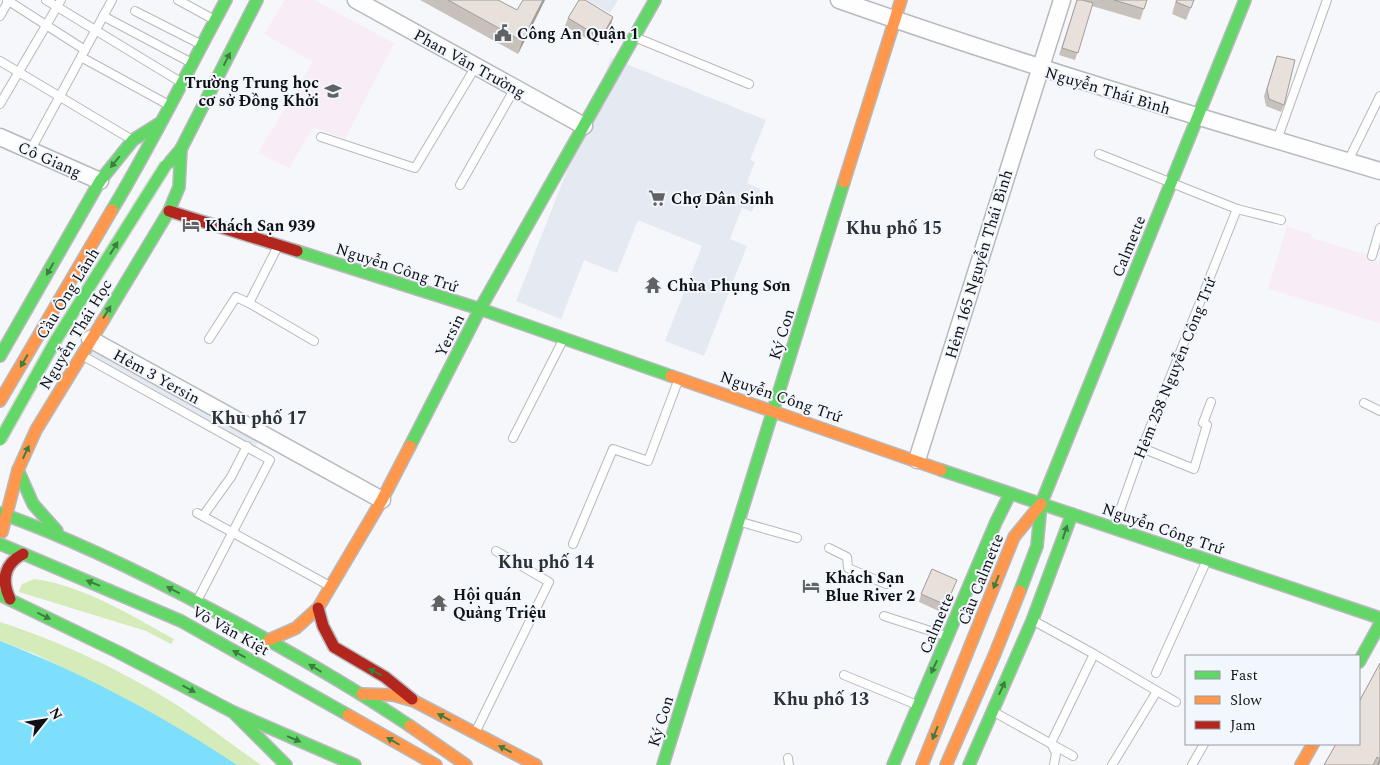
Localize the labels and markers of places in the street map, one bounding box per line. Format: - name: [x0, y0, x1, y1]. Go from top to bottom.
- place label: Công An Quận 1: [517, 22, 639, 46]
- public building icon: Công An Quận 1: [493, 23, 513, 43]
- place label: Trường Trung học cơ sở Đồng Khởi: [184, 71, 319, 113]
- school or university icon: Trường Trung học cơ sở Đồng Khởi: [323, 81, 343, 101]
- place label: Chợ Dân Sinh: [671, 187, 774, 211]
- supermarket icon: Chợ Dân Sinh: [647, 188, 667, 208]
- place label: Khách Sạn 939: [205, 214, 315, 238]
- hotel icon: Khách Sạn 939: [181, 215, 201, 235]
- place label: Chùa Phụng Sơn: [667, 274, 791, 298]
- temple icon: Chùa Phụng Sơn: [643, 275, 663, 295]
- place label: Khách Sạn Blue River 2: [825, 566, 915, 608]
- hotel icon: Khách Sạn Blue River 2: [801, 576, 821, 596]
- place label: Hội quán Quảng Triệu: [453, 583, 547, 625]
- temple icon: Hội quán Quảng Triệu: [429, 593, 449, 613]

